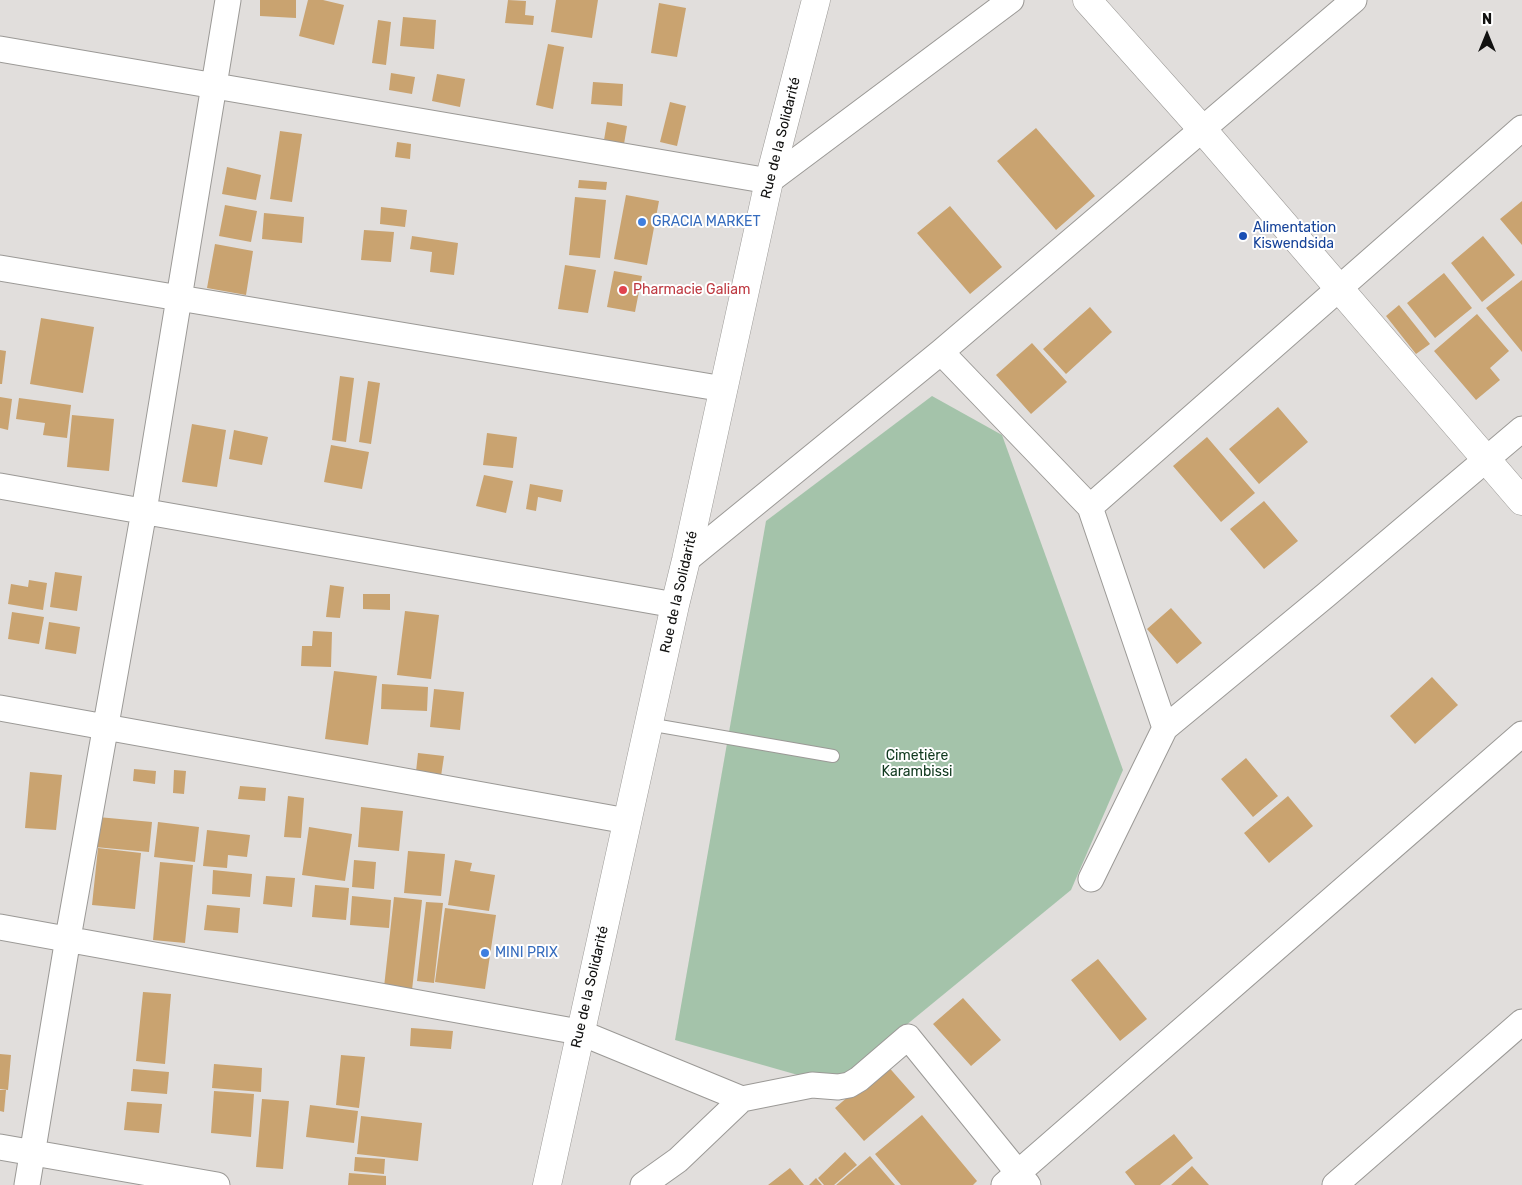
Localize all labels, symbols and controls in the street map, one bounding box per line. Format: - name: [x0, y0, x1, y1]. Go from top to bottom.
- north arrow: [1462, 10, 1512, 60]
- text: N: [1482, 11, 1492, 28]
- street label: Rue de la Solidarité: [758, 75, 804, 201]
- place label: GRACIA MARKET: [652, 214, 761, 230]
- marker: GRACIA MARKET: [636, 216, 648, 228]
- place label: Alimentation Kiswendsida: [1253, 220, 1336, 252]
- marker: Alimentation Kiswendsida: [1237, 230, 1249, 242]
- place label: Pharmacie Galiam: [633, 282, 750, 298]
- marker: Pharmacie Galiam: [617, 284, 629, 296]
- street label: Rue de la Solidarité: [657, 529, 701, 655]
- park label: Cimetière Karambissi: [882, 748, 952, 780]
- street label: Rue de la Solidarité: [568, 924, 612, 1050]
- place label: MINI PRIX: [495, 945, 558, 961]
- marker: MINI PRIX: [479, 947, 491, 959]

